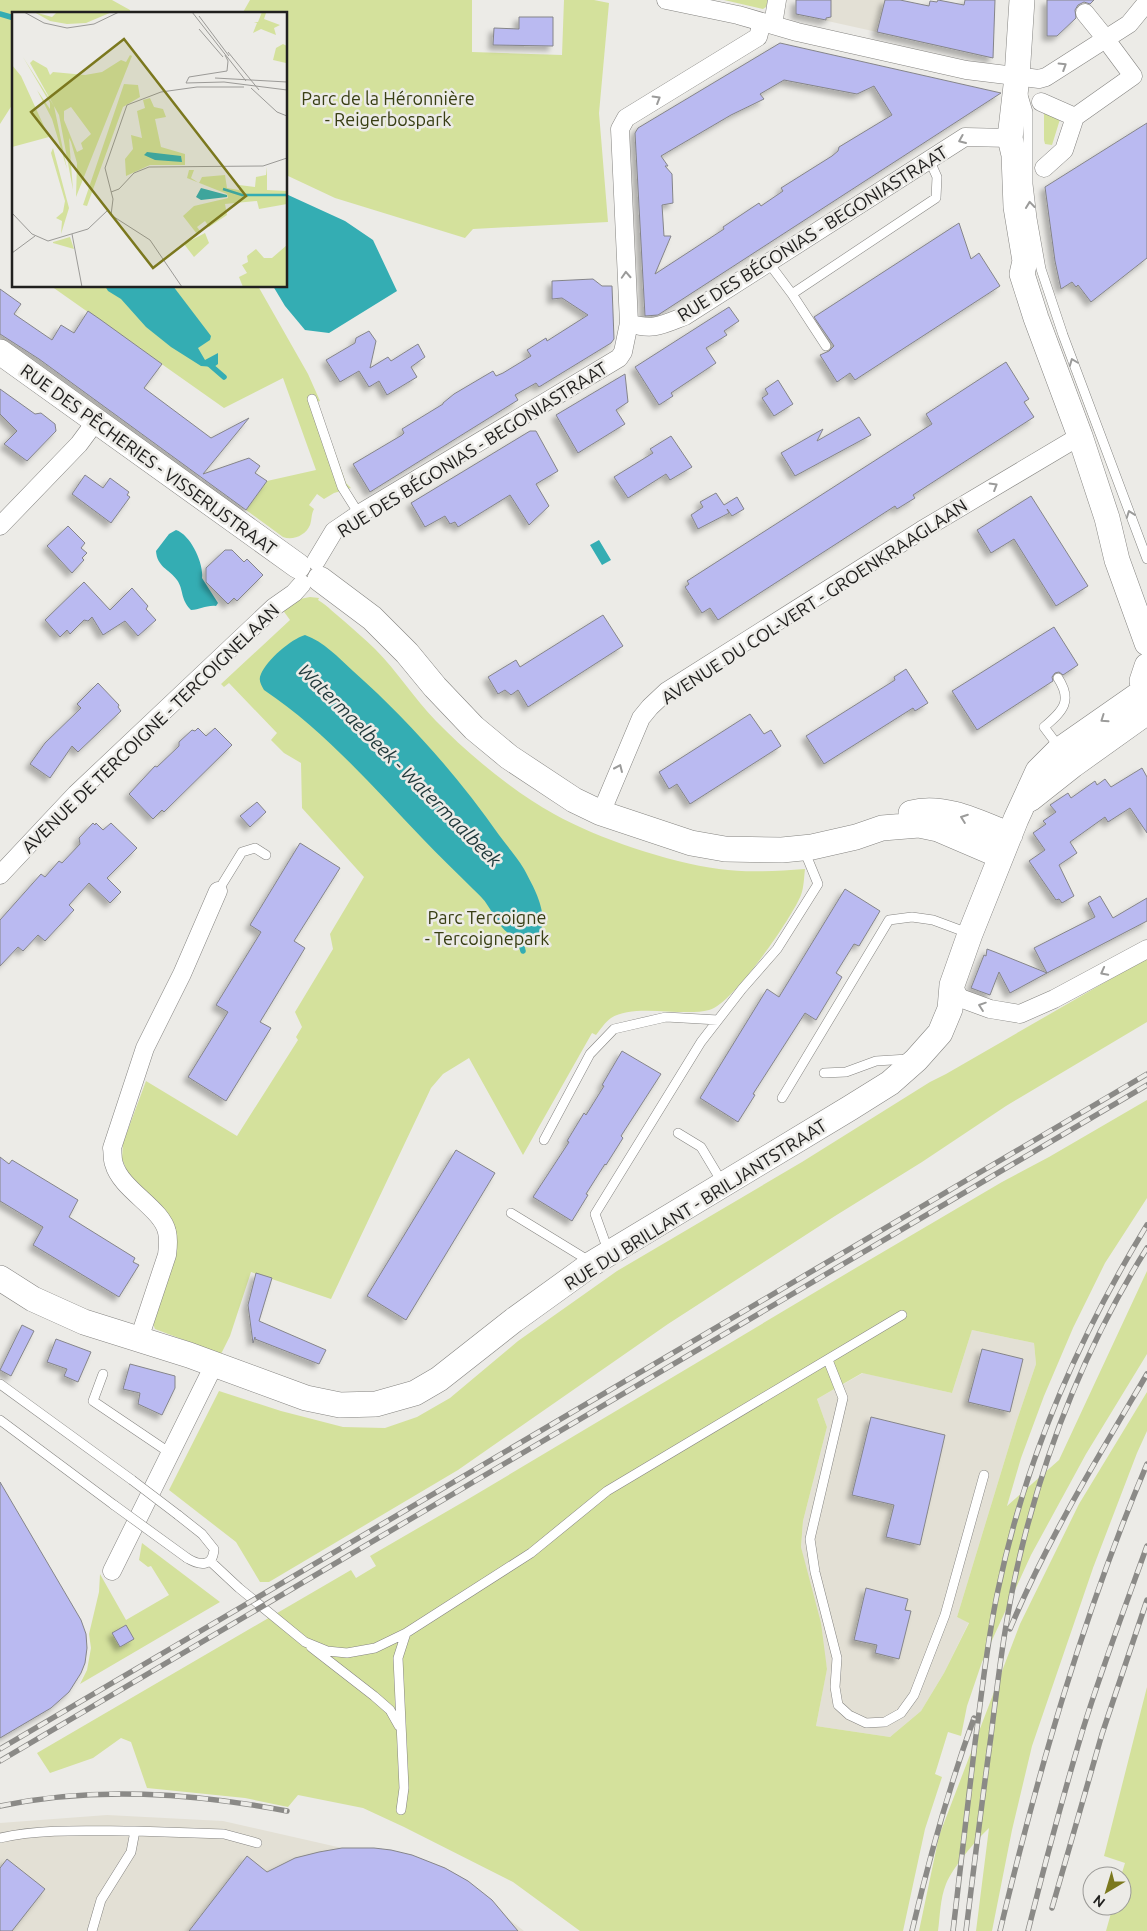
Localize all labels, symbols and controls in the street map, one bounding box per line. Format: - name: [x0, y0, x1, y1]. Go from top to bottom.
- inset map: [12, 12, 288, 288]
- one-way arrow: [1057, 63, 1066, 73]
- park label: Parc de la Héronnière - Reigerbospark: [301, 88, 475, 129]
- one-way arrow: [652, 95, 661, 105]
- one-way arrow: [958, 134, 967, 144]
- street label: RUE DES BÉGONIAS - BEGONIASTRAAT: [673, 140, 951, 325]
- one-way arrow: [1025, 201, 1036, 209]
- one-way arrow: [621, 270, 632, 278]
- street label: RUE DES BÉGONIAS - BEGONIASTRAAT: [333, 356, 611, 541]
- one-way arrow: [1069, 358, 1079, 366]
- street label: RUE DES PÊCHERIES - VISSERIJSTRAAT: [17, 359, 281, 558]
- one-way arrow: [989, 483, 998, 493]
- street label: AVENUE DU COL-VERT - GROENKRAAGLAAN: [658, 495, 970, 707]
- one-way arrow: [1126, 510, 1136, 518]
- street label: AVENUE DE TERCOIGNE - TERCOIGNELAAN: [17, 599, 283, 857]
- water label: Watermaelbeek - Watermaalbeek: [294, 659, 506, 871]
- one-way arrow: [1100, 713, 1110, 722]
- one-way arrow: [614, 764, 624, 772]
- one-way arrow: [961, 814, 969, 824]
- park label: Parc Tercoigne - Tercoignepark: [425, 907, 549, 948]
- one-way arrow: [1101, 966, 1110, 976]
- one-way arrow: [978, 1002, 987, 1012]
- street label: RUE DU BRILLANT - BRILJANTSTRAAT: [560, 1115, 830, 1293]
- north arrow: [1082, 1866, 1132, 1916]
- text: N: [1090, 1892, 1108, 1911]

